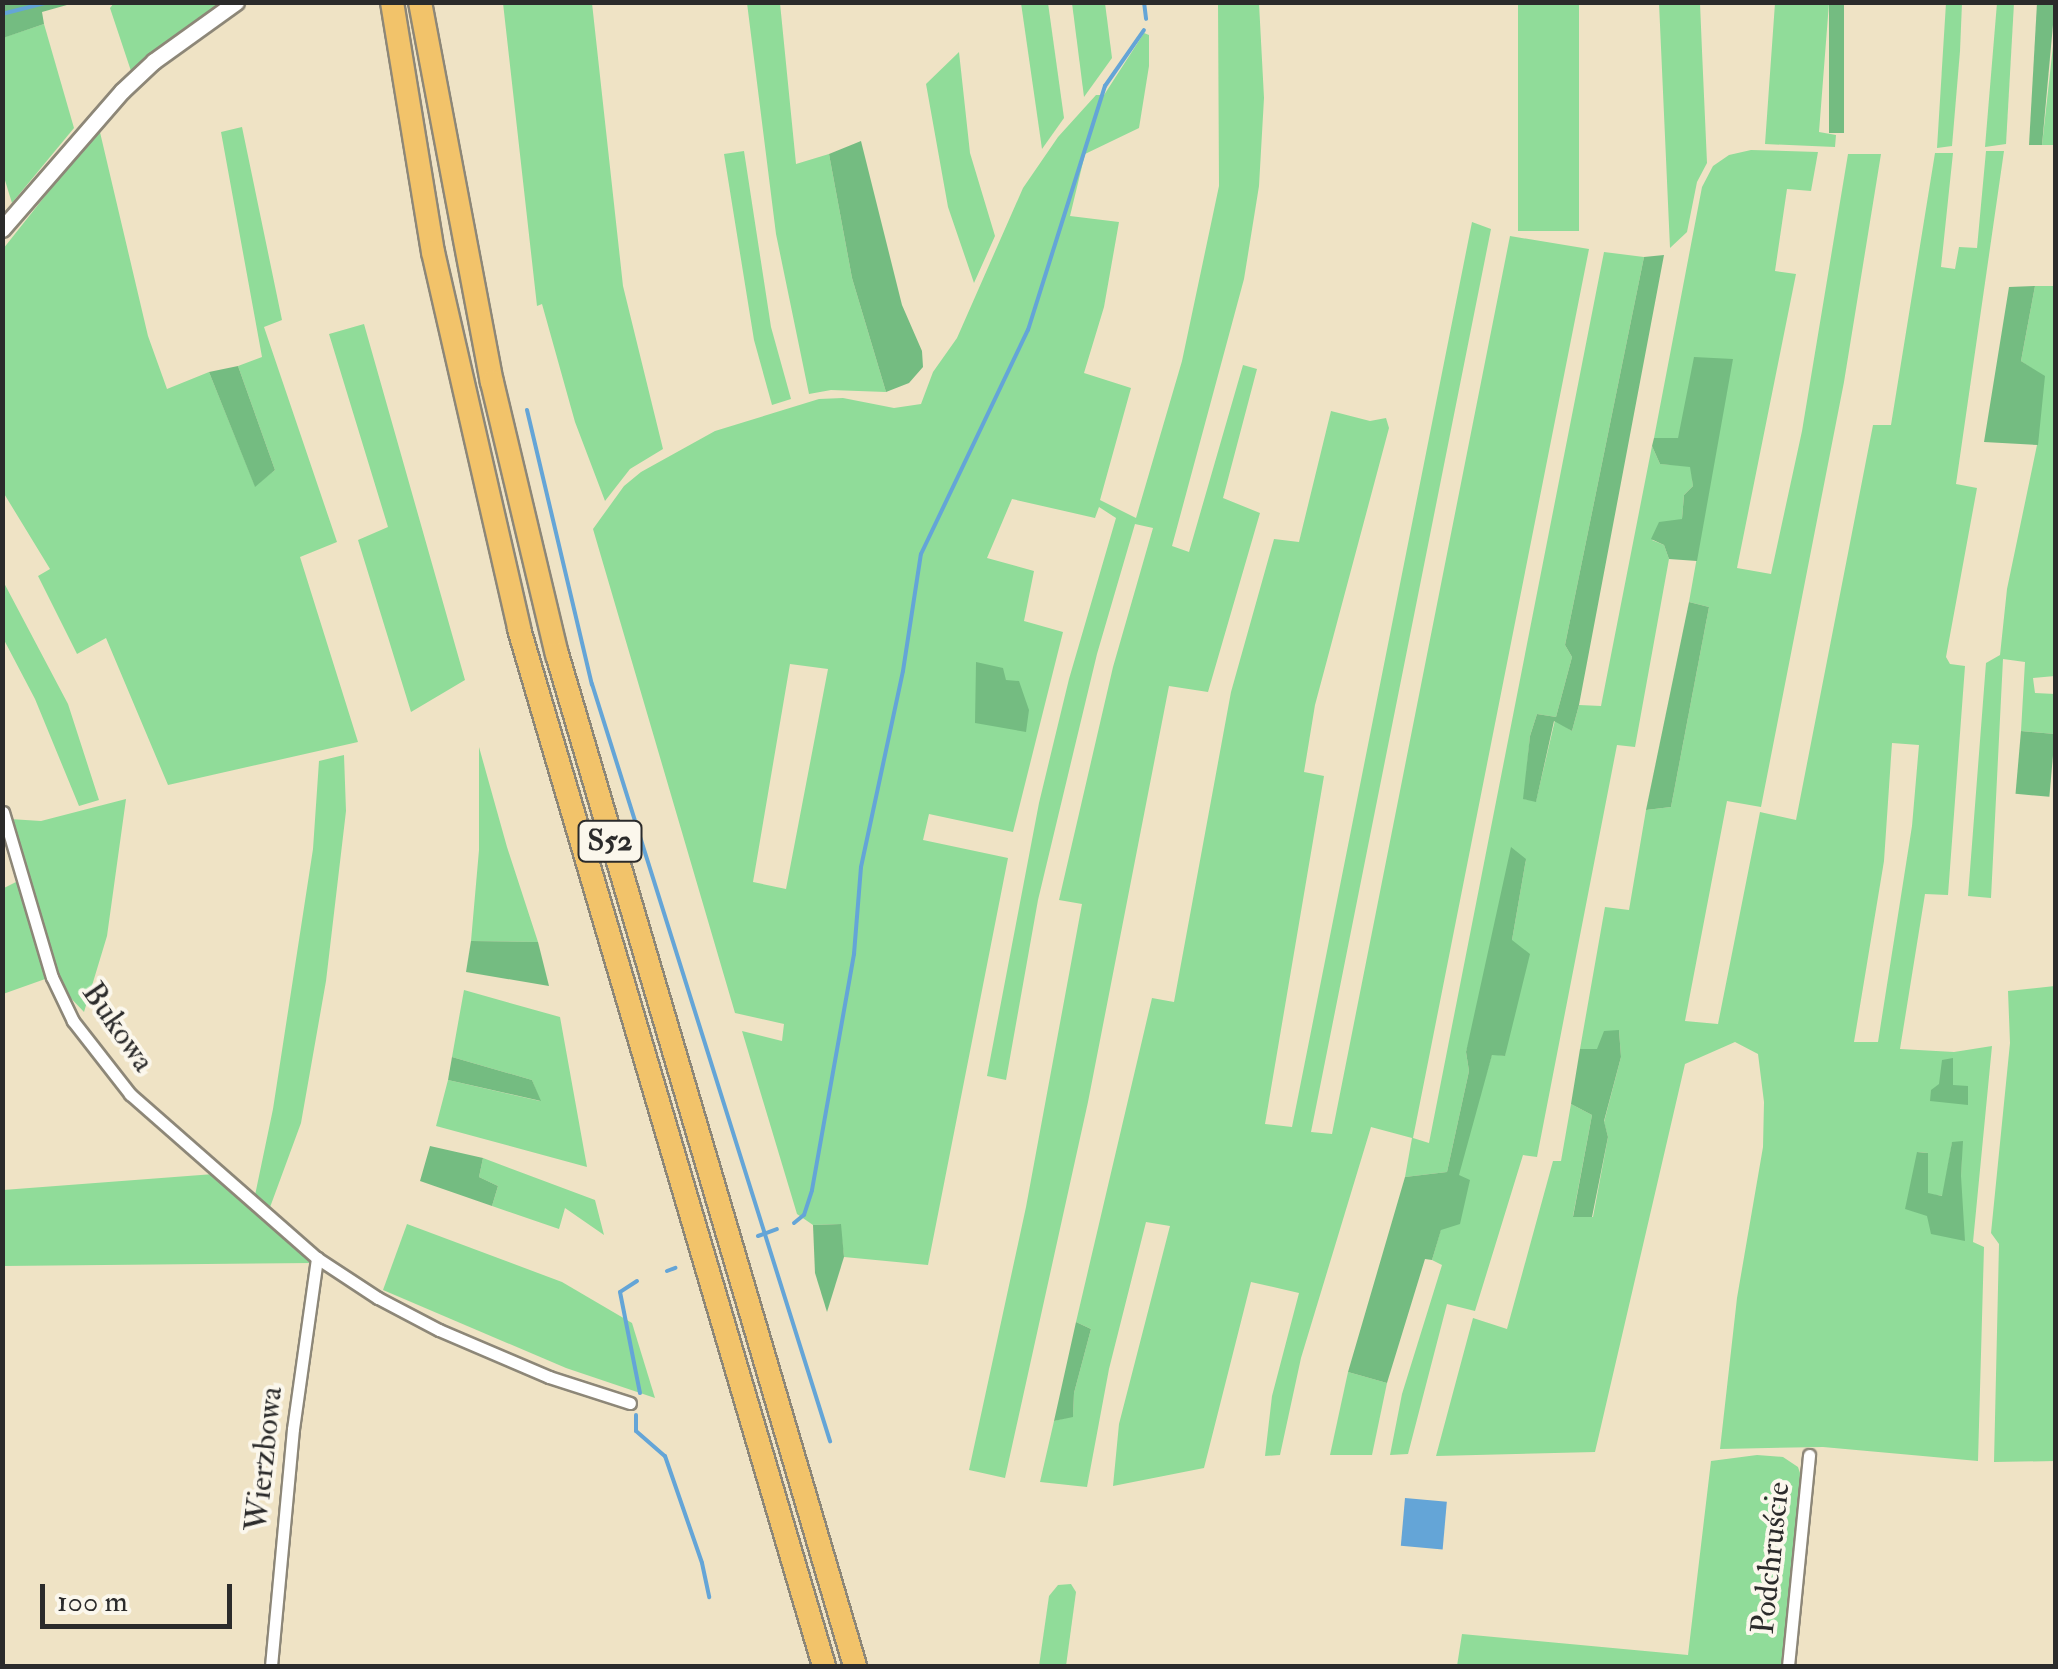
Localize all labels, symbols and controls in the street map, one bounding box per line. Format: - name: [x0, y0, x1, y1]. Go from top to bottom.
- road number: S52: [578, 816, 642, 866]
- street label: Bukowa: [74, 975, 162, 1079]
- street label: Wierzbowa: [237, 1385, 291, 1533]
- street label: Podchruście: [1744, 1480, 1798, 1636]
- scale bar: [45, 1564, 238, 1626]
- text: 100 m: [57, 1583, 128, 1620]

